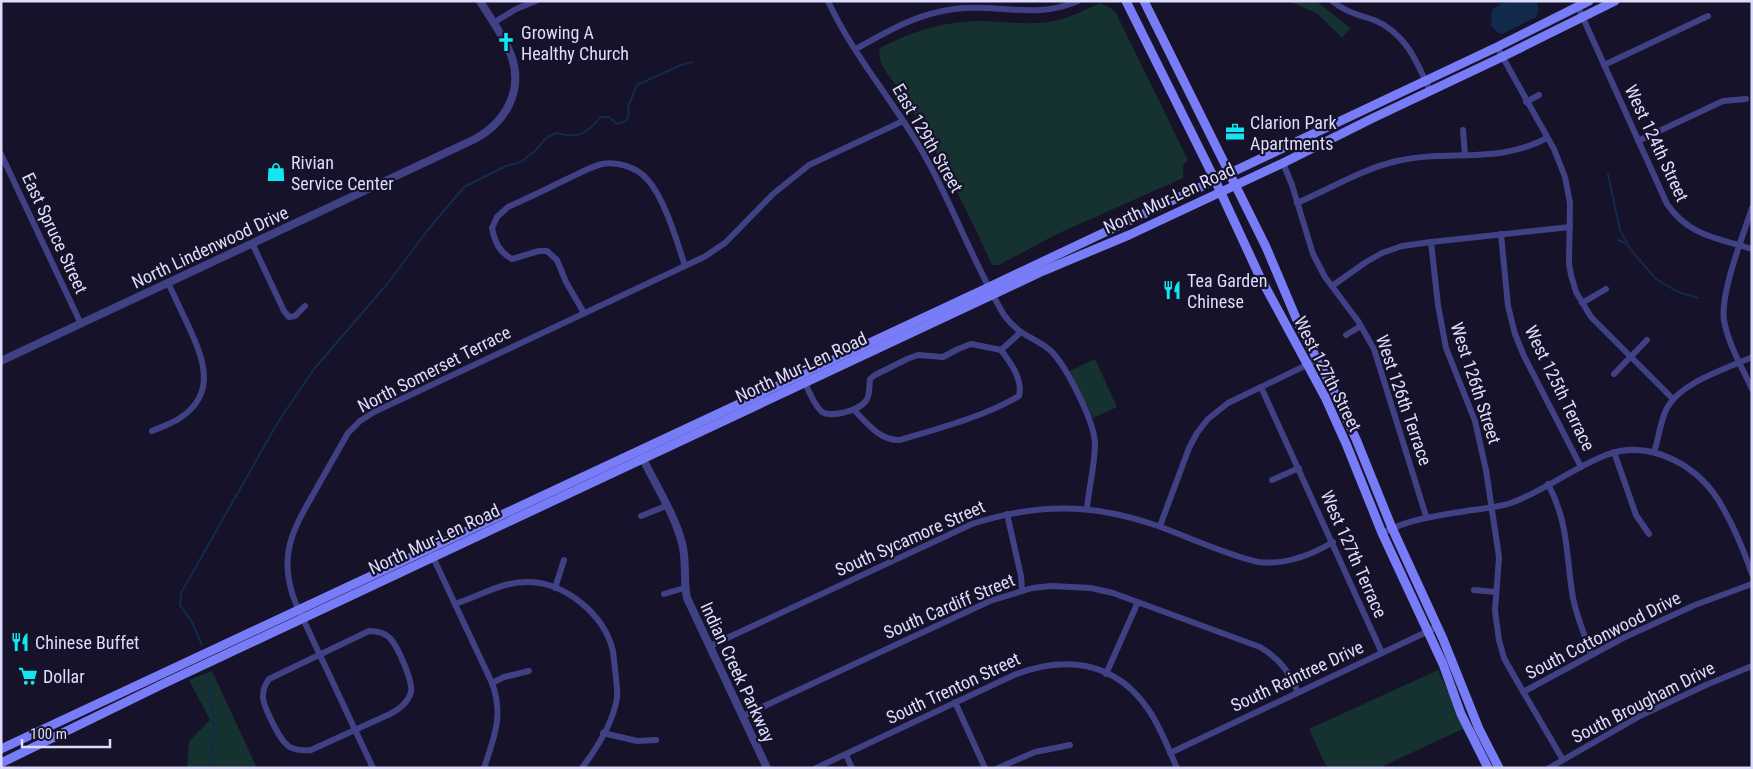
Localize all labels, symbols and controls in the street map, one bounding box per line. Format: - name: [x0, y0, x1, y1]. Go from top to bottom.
- place label: Growing A Healthy Church: [521, 22, 629, 64]
- church icon: Growing A Healthy Church: [495, 31, 517, 53]
- street label: East 129th Street: [888, 80, 968, 196]
- street label: West 124th Street: [1621, 81, 1693, 205]
- place label: Clarion Park Apartments: [1250, 112, 1337, 154]
- office icon: Clarion Park Apartments: [1224, 121, 1246, 143]
- place label: Rivian Service Center: [291, 152, 394, 194]
- street label: North Mur-Len Road: [1100, 158, 1238, 238]
- shop icon: Rivian Service Center: [265, 161, 287, 183]
- street label: East Spruce Street: [18, 169, 92, 297]
- street label: North Lindenwood Drive: [128, 201, 292, 293]
- place label: Tea Garden Chinese: [1187, 270, 1267, 312]
- restaurant icon: Tea Garden Chinese: [1161, 279, 1183, 301]
- street label: West 127th Street: [1290, 313, 1366, 435]
- street label: West 126th Street: [1446, 320, 1506, 446]
- street label: North Somerset Terrace: [354, 321, 514, 417]
- street label: West 125th Terrace: [1521, 322, 1599, 454]
- street label: North Mur-Len Road: [732, 327, 870, 407]
- street label: West 126th Terrace: [1372, 332, 1436, 468]
- street label: West 127th Terrace: [1317, 487, 1391, 621]
- street label: South Sycamore Street: [832, 496, 988, 580]
- street label: North Mur-Len Road: [365, 499, 503, 579]
- street label: South Cardiff Street: [880, 569, 1018, 643]
- street label: South Cottonwood Drive: [1522, 587, 1684, 683]
- street label: Indian Creek Parkway: [696, 599, 780, 746]
- restaurant icon: Chinese Buffet: [9, 631, 31, 653]
- place label: Chinese Buffet: [35, 632, 139, 653]
- street label: South Raintree Drive: [1227, 636, 1367, 716]
- street label: South Trenton Street: [883, 648, 1023, 728]
- street label: South Brougham Drive: [1568, 657, 1718, 747]
- supermarket icon: Dollar: [17, 665, 39, 687]
- place label: Dollar: [43, 666, 85, 687]
- scale bar: [22, 716, 110, 748]
- text: 100 m: [30, 725, 67, 743]

